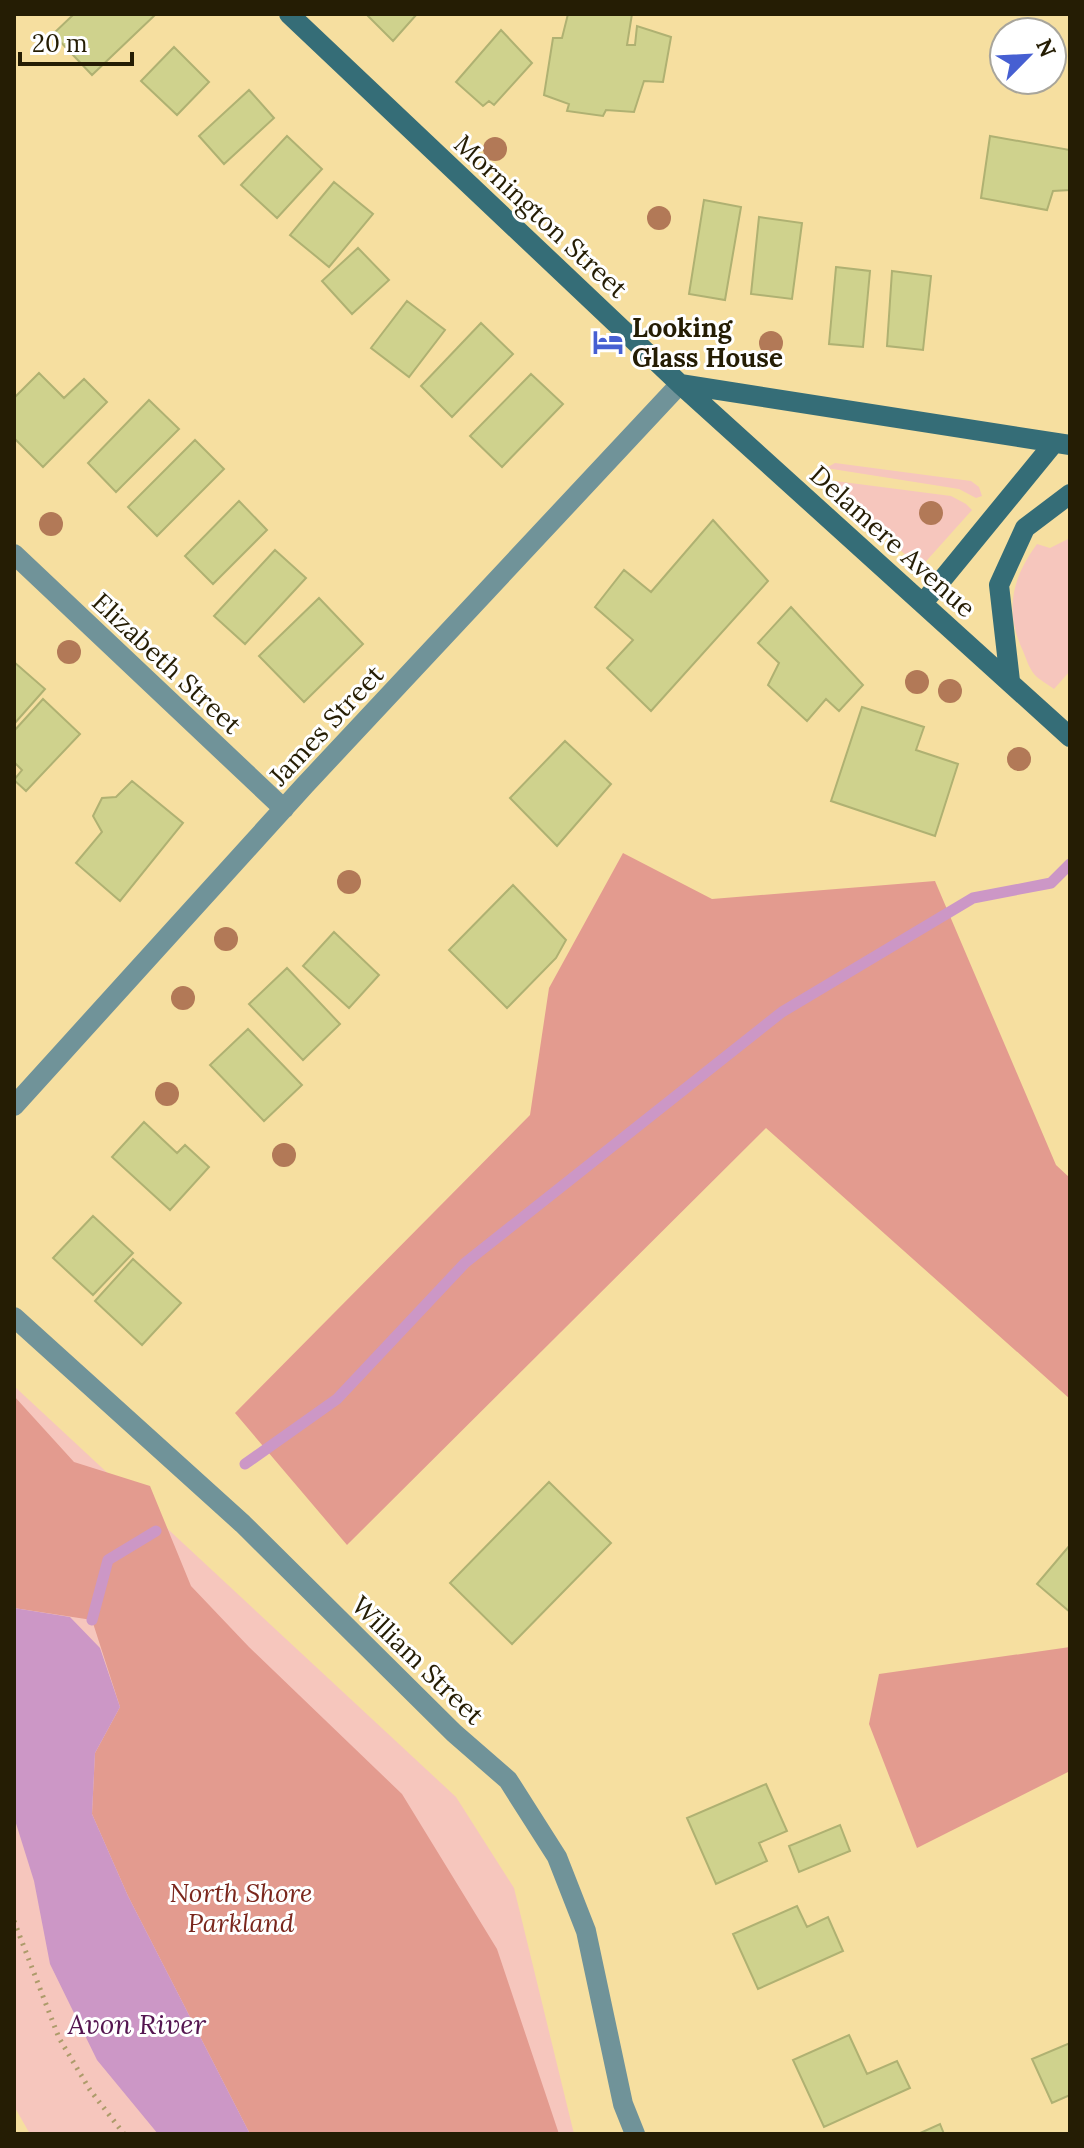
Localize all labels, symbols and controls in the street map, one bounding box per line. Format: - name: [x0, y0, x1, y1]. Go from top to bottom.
- scale bar: [20, 16, 132, 66]
- north arrow: [988, 16, 1068, 96]
- text: 20 m: [32, 28, 88, 59]
- text: N: [1030, 34, 1063, 61]
- street label: Mornington Street: [447, 127, 635, 305]
- place label: Looking Glass House: [632, 311, 783, 374]
- hotel icon: Looking Glass House: [591, 325, 625, 359]
- street label: Delamere Avenue: [803, 458, 983, 624]
- street label: Elizabeth Street: [85, 585, 249, 741]
- street label: James Street: [261, 658, 390, 793]
- street label: William Street: [345, 1589, 491, 1731]
- park label: North Shore Parkland: [169, 1876, 313, 1939]
- water label: Avon River: [67, 2006, 207, 2042]

